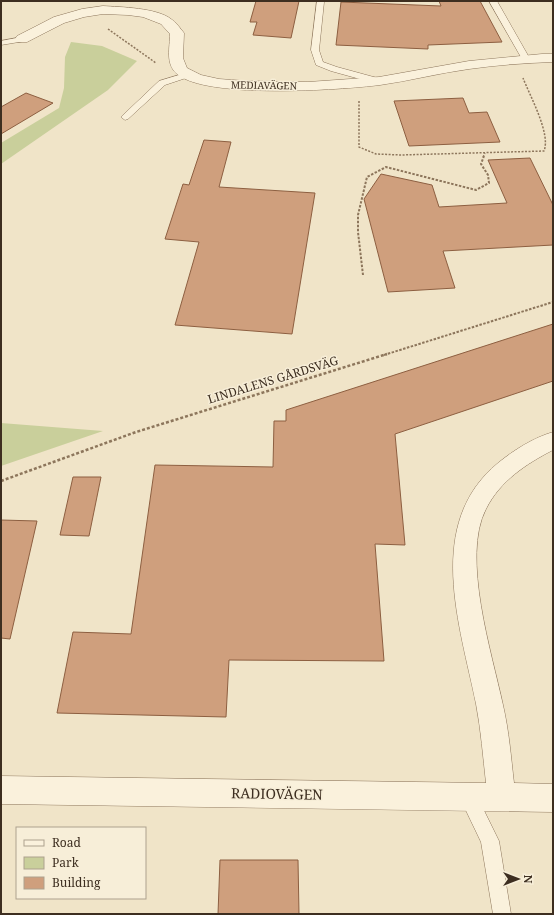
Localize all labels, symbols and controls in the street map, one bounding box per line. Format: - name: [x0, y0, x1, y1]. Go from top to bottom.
- street label: MEDIAVÄGEN: [231, 77, 298, 93]
- street label: LINDALENS GÅRDSVÄG: [206, 351, 341, 407]
- street label: RADIOVÄGEN: [231, 783, 323, 804]
- legend: [16, 827, 146, 899]
- text: Road: [52, 834, 82, 851]
- text: Park: [52, 854, 80, 871]
- north arrow: [498, 859, 538, 899]
- text: Building: [52, 874, 101, 891]
- text: N: [521, 875, 536, 884]

